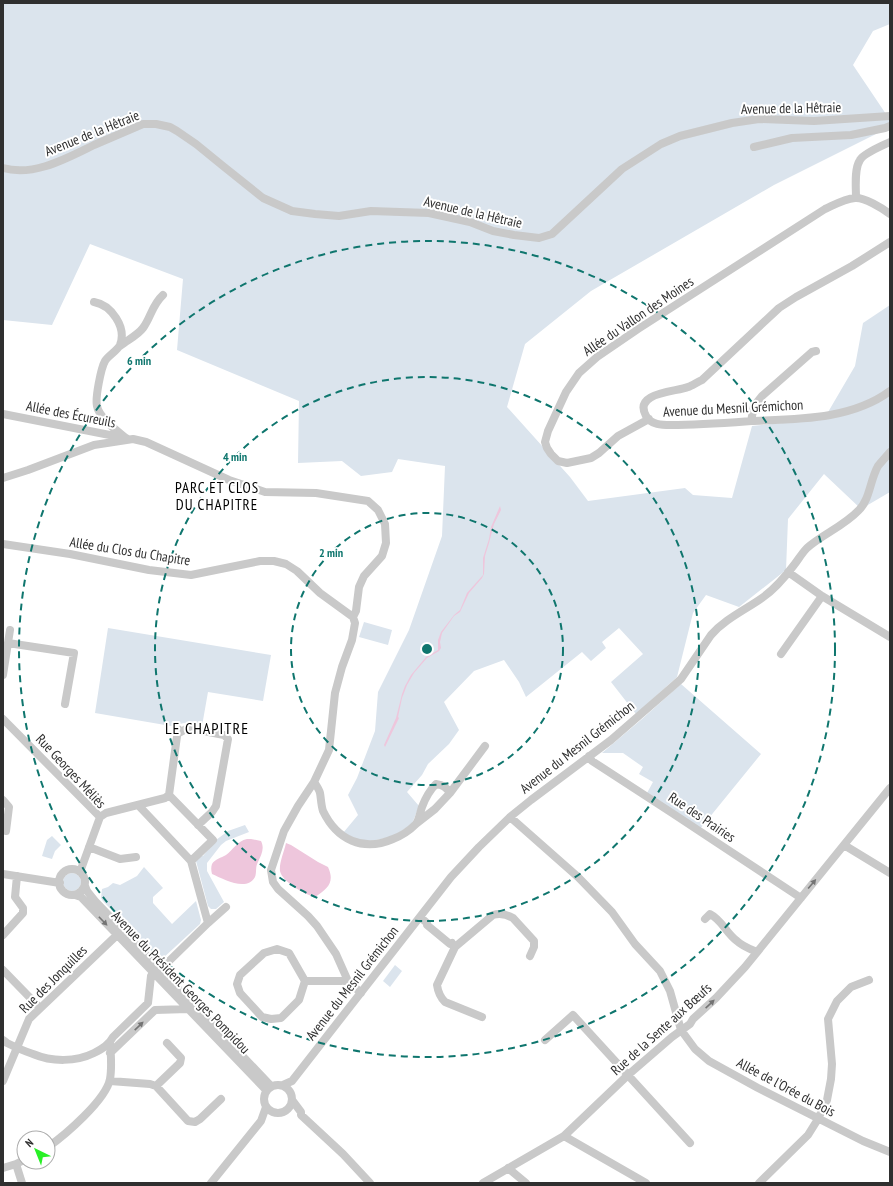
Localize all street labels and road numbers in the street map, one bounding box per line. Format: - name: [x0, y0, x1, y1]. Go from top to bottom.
- street label: Avenue de la Hêtraie: [741, 98, 842, 118]
- street label: Avenue de la Hêtraie: [42, 106, 142, 160]
- street label: Avenue de la Hêtraie: [422, 192, 524, 232]
- street label: Allée du Vallon des Moines: [579, 272, 697, 360]
- street label: Avenue du Mesnil Grémichon: [662, 395, 804, 421]
- street label: Allée des Écureuils: [25, 396, 118, 432]
- street label: Allée du Clos du Chapitre: [68, 533, 192, 569]
- street label: Avenue du Mesnil Grémichon: [516, 697, 638, 797]
- street label: Rue Georges Méliès: [32, 730, 110, 812]
- street label: Rue des Prairies: [665, 788, 739, 846]
- street label: Avenue du Président Georges Pompidou: [108, 907, 254, 1057]
- street label: Avenue du Mesnil Grémichon: [302, 922, 402, 1044]
- street label: Rue des Jonquilles: [15, 941, 91, 1017]
- street label: Rue de la Sente aux Bœufs: [607, 979, 715, 1079]
- street label: Allée de l'Orée du Bois: [734, 1053, 839, 1121]

